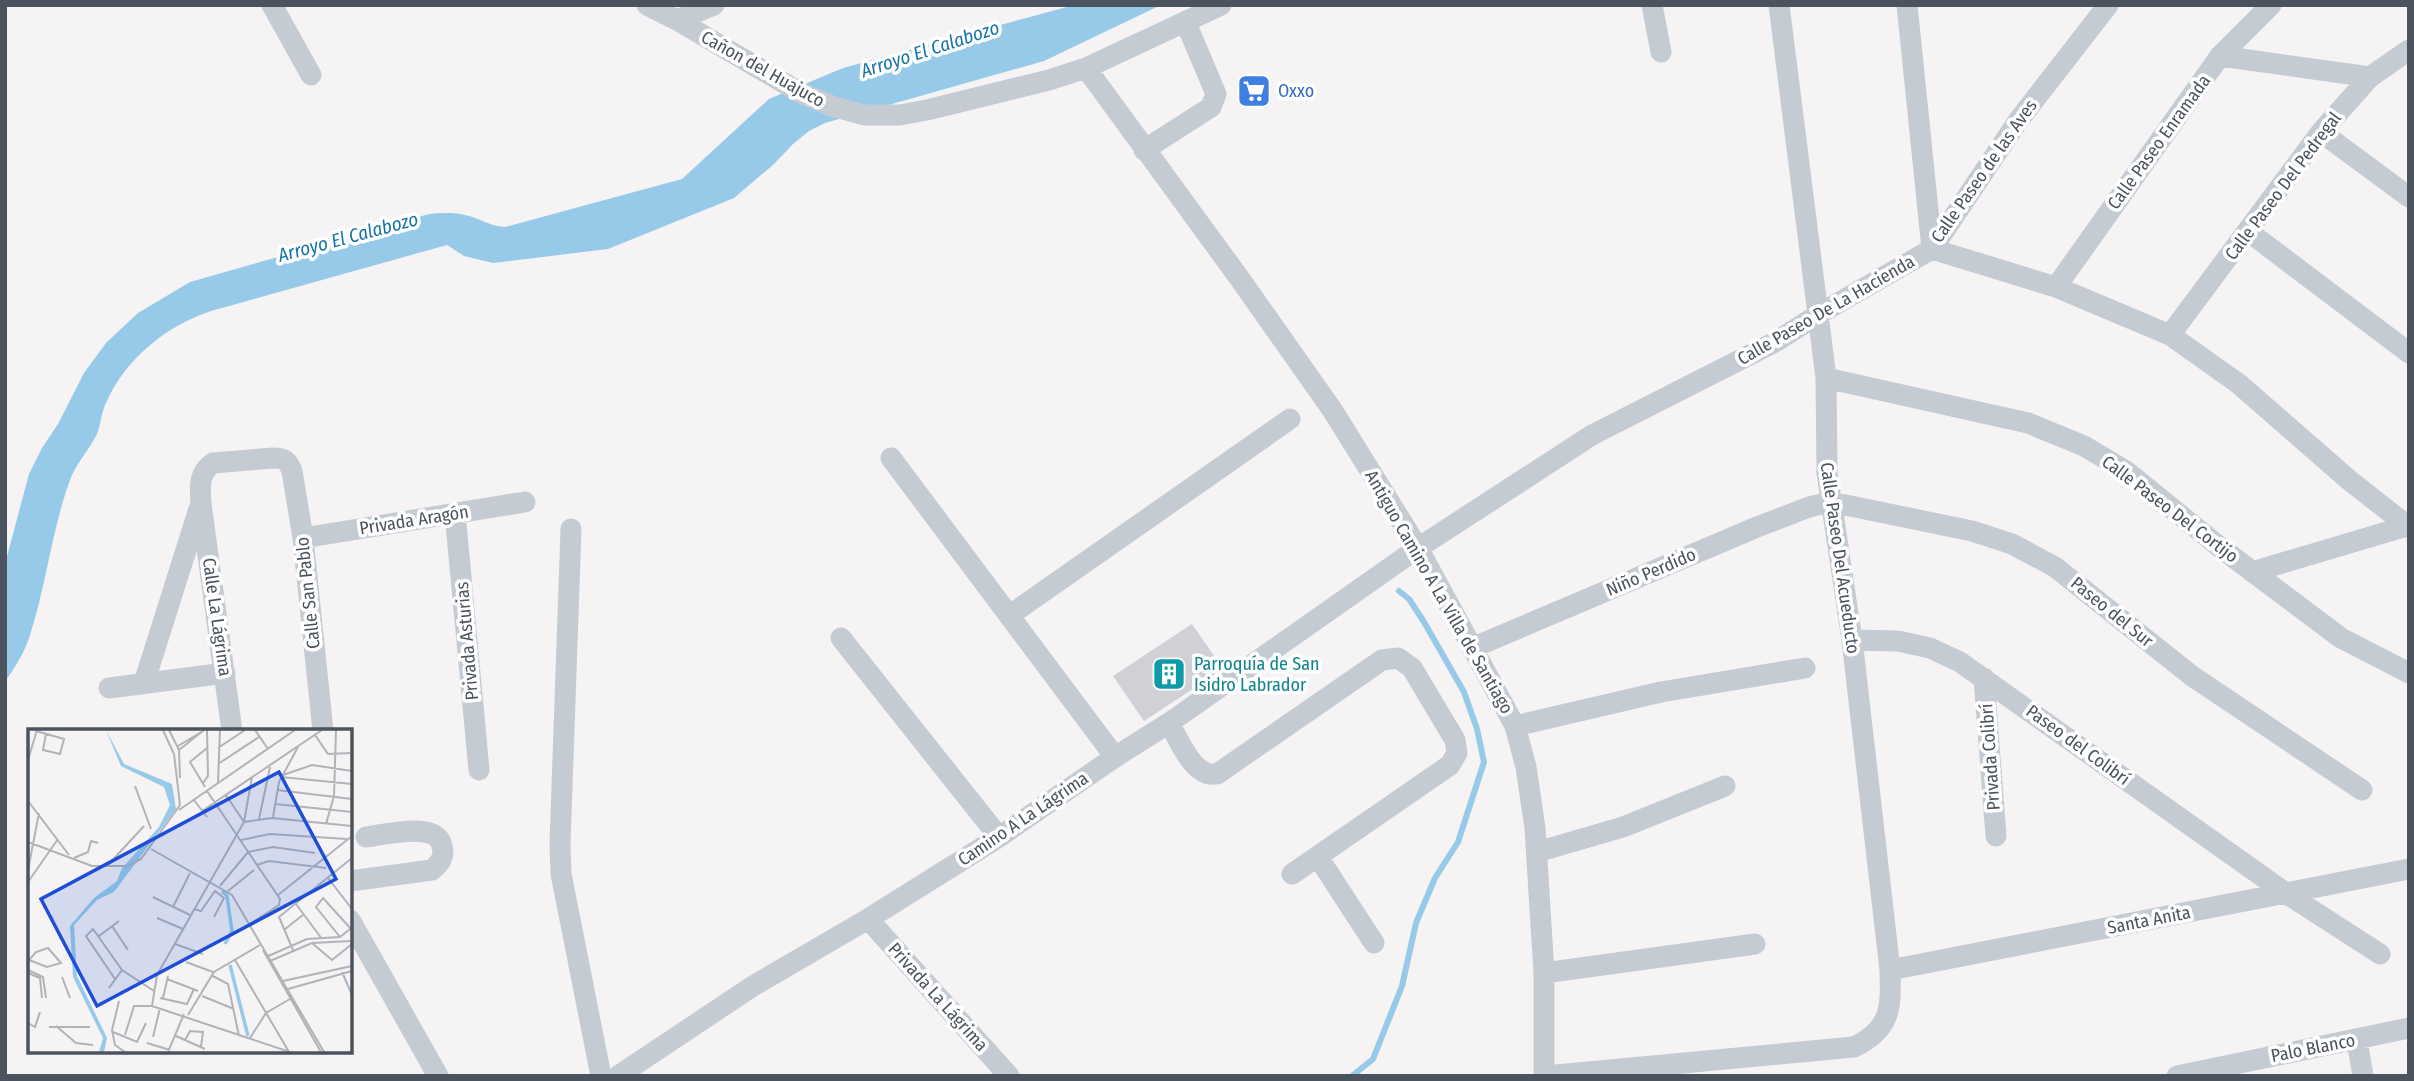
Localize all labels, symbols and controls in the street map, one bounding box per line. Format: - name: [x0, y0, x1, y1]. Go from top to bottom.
- water label: Arroyo El Calabozo: [857, 16, 1002, 83]
- street label: Cañon del Huajuco: [697, 26, 829, 112]
- street label: Calle Paseo Enramada: [2103, 70, 2215, 214]
- supermarket icon: Oxxo: [1235, 72, 1273, 110]
- place label: Oxxo: [1278, 80, 1314, 102]
- street label: Calle Paseo de las Aves: [1926, 95, 2042, 247]
- street label: Calle Paseo Del Pedregal: [2220, 108, 2346, 264]
- water label: Arroyo El Calabozo: [274, 207, 421, 267]
- street label: Calle Paseo De La Hacienda: [1734, 250, 1919, 370]
- street label: Calle Paseo Del Cortijo: [2098, 451, 2242, 567]
- street label: Calle Paseo Del Acueducto: [1816, 461, 1864, 655]
- street label: Antiguo Camino A La Villa de Santiago: [1360, 466, 1518, 718]
- street label: Privada Aragón: [358, 501, 470, 539]
- street label: Calle San Pablo: [291, 536, 325, 650]
- street label: Niño Perdido: [1603, 543, 1699, 601]
- street label: Calle La Lágrima: [198, 556, 236, 678]
- street label: Paseo del Sur: [2066, 572, 2158, 652]
- street label: Privada Asturias: [451, 581, 483, 701]
- place label: Parroquía de San Isidro Labrador: [1194, 653, 1319, 696]
- building icon: Parroquía de San Isidro Labrador: [1150, 655, 1188, 693]
- street label: Paseo del Colibrí: [2022, 700, 2135, 790]
- street label: Privada Colibrí: [1975, 702, 2005, 811]
- inset map: [28, 729, 352, 1053]
- street label: Camino A La Lágrima: [954, 767, 1092, 871]
- street label: Santa Anita: [2106, 901, 2193, 939]
- street label: Privada La Lágrima: [883, 938, 993, 1056]
- street label: Palo Blanco: [2269, 1029, 2357, 1067]

